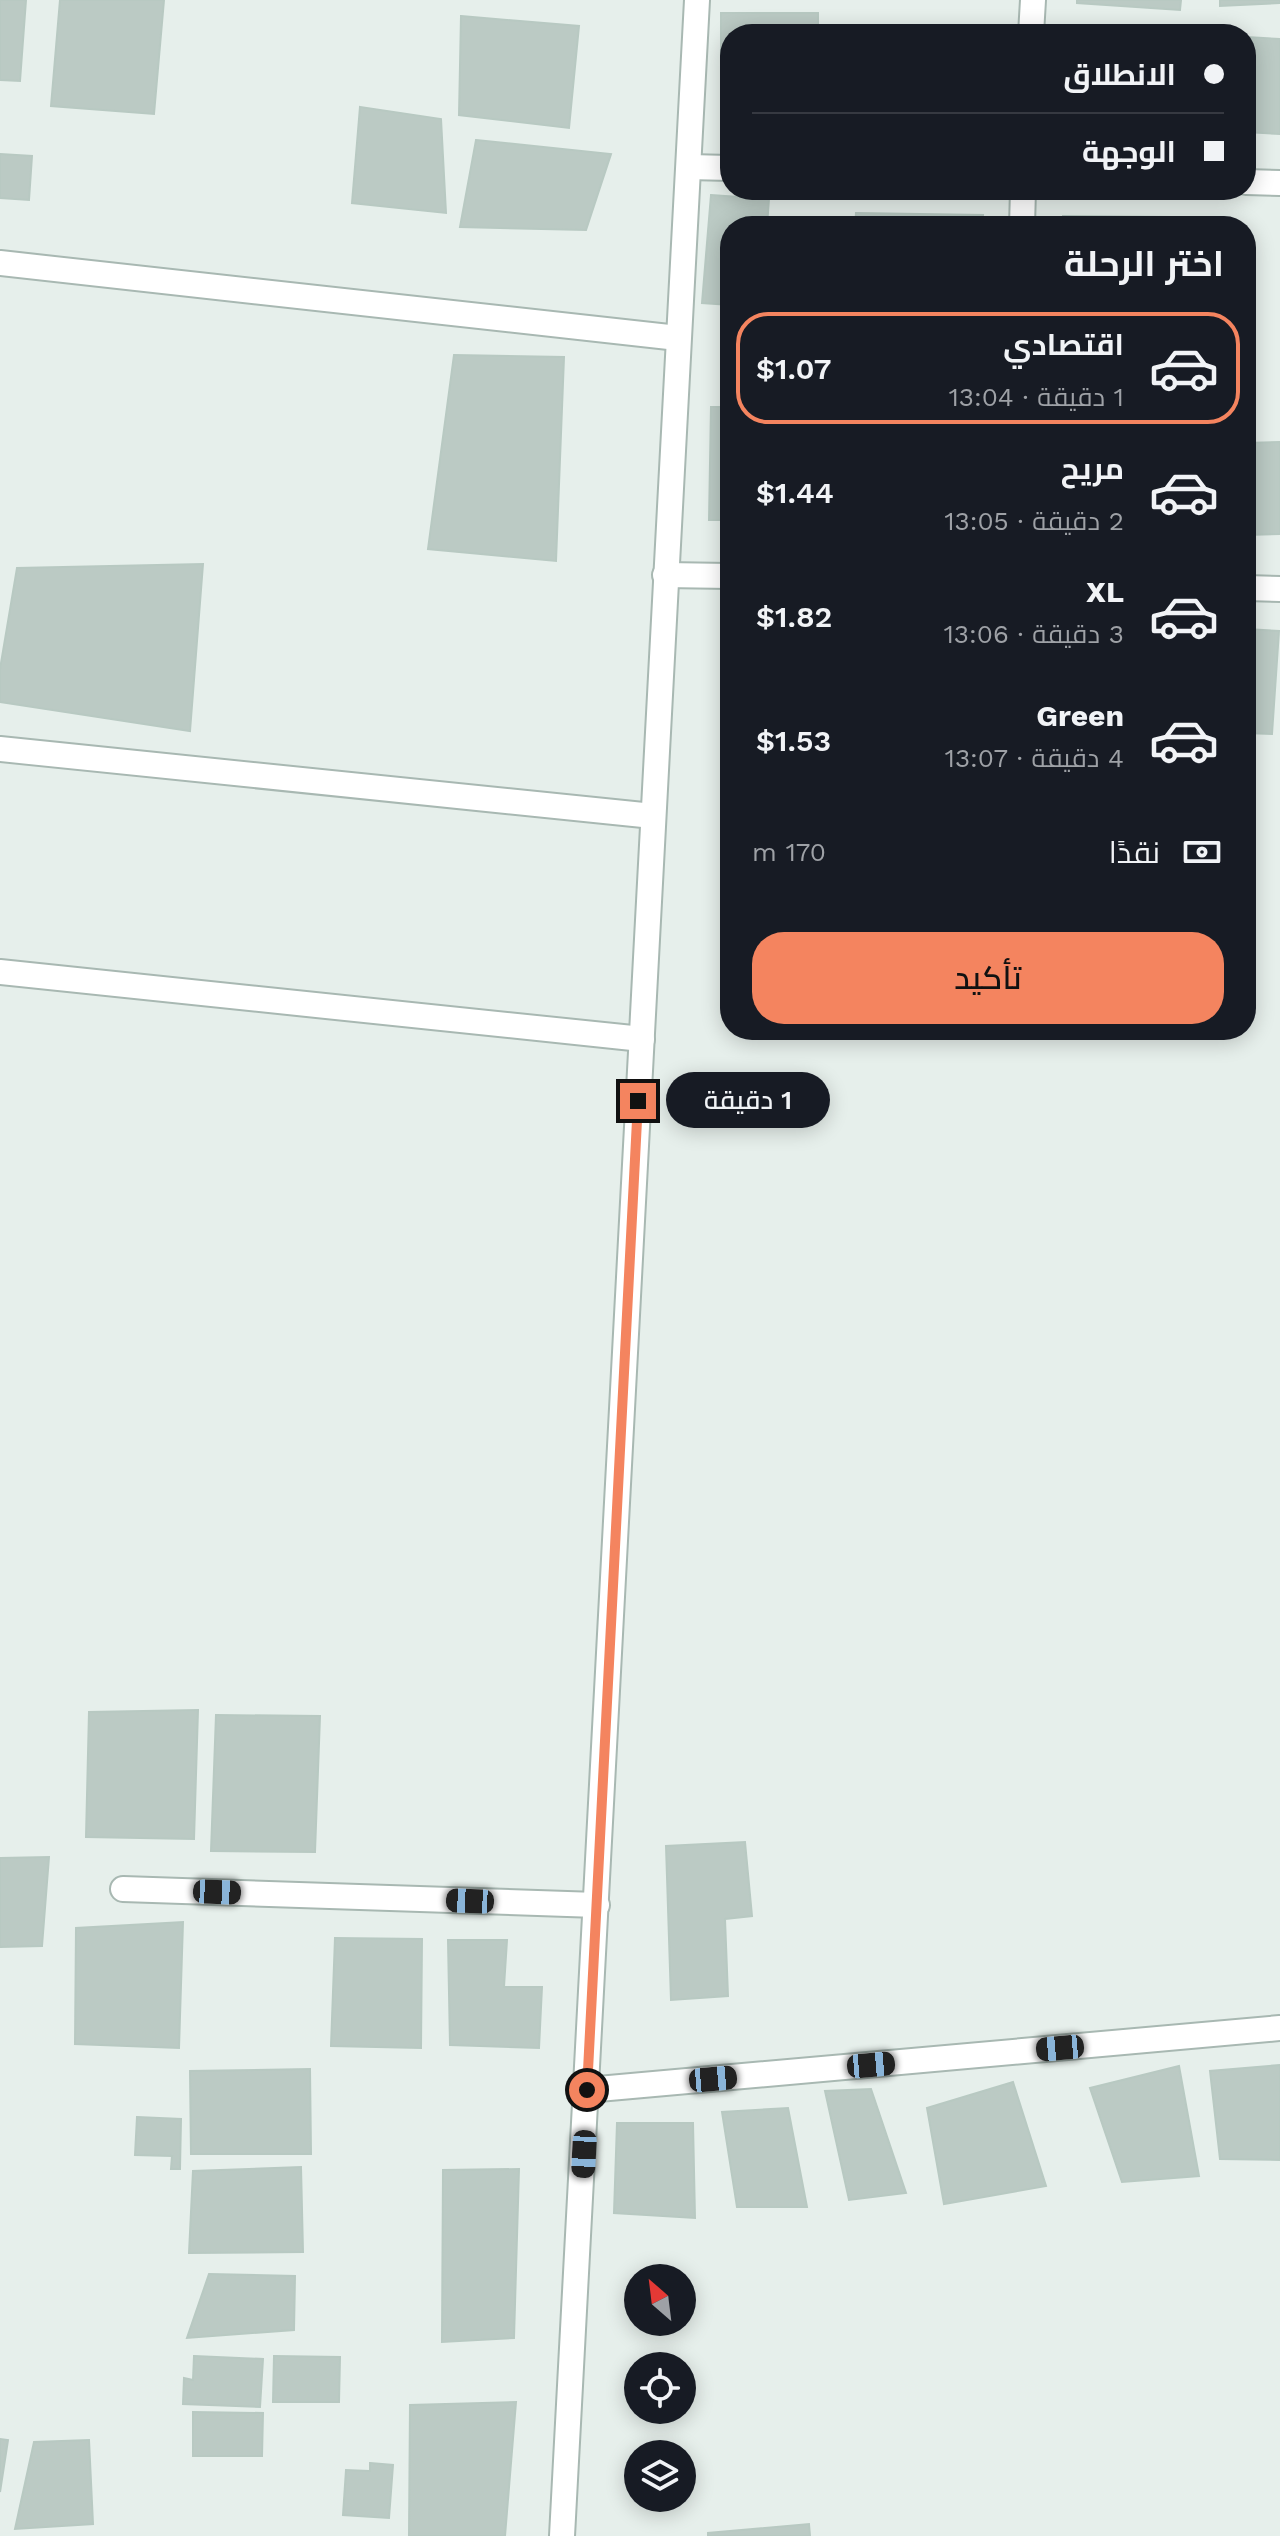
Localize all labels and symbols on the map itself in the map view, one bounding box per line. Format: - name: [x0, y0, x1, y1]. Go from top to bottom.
- callout: 1 دقيقة: [666, 1073, 830, 1129]
- route end: [620, 1083, 656, 1119]
- car: [193, 1879, 241, 1905]
- car: [446, 1888, 494, 1914]
- car: [1035, 2034, 1085, 2062]
- car: [846, 2051, 896, 2079]
- car: [688, 2065, 738, 2093]
- route start: [569, 2072, 605, 2108]
- car: [571, 2129, 597, 2179]
- north arrow: [624, 2264, 696, 2336]

